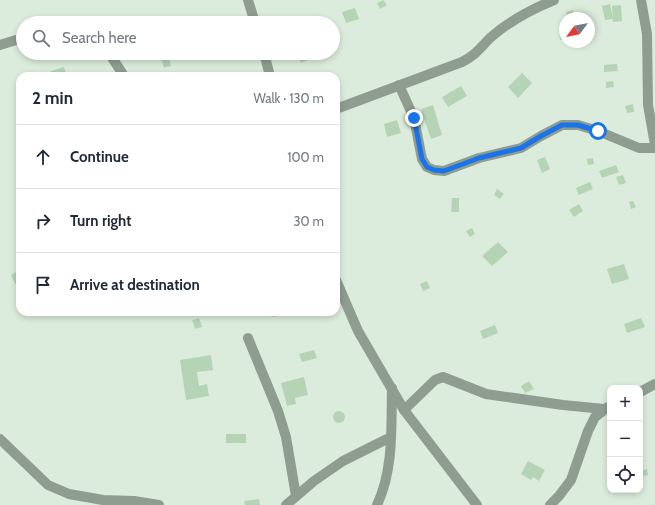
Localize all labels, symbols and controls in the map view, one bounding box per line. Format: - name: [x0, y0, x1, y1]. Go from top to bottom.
- north arrow: [559, 12, 595, 48]
- search box: [16, 16, 340, 60]
- icon: search: [30, 27, 52, 49]
- text: Search here: [62, 29, 137, 47]
- text: 2 min: [32, 88, 73, 108]
- text: Walk · 130 m: [253, 90, 324, 106]
- route end: [405, 109, 423, 127]
- route start: [589, 122, 607, 140]
- icon: ahead: [32, 146, 54, 168]
- text: Continue: [70, 148, 129, 166]
- text: 100 m: [287, 149, 324, 165]
- icon: right: [32, 210, 54, 232]
- text: Turn right: [70, 212, 131, 230]
- text: 30 m: [294, 213, 324, 229]
- icon: arrive: [32, 274, 54, 296]
- text: Arrive at destination: [70, 276, 200, 294]
- map controls: [607, 385, 643, 493]
- button: +: [607, 385, 643, 421]
- button: −: [607, 421, 643, 457]
- button: locate: [607, 457, 643, 493]

